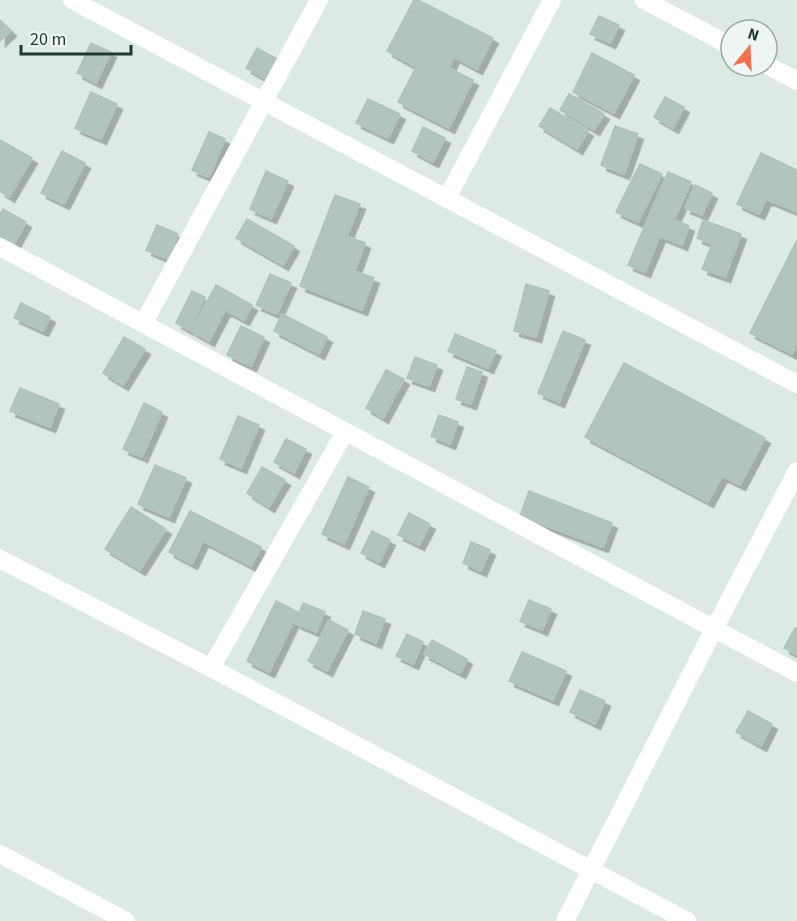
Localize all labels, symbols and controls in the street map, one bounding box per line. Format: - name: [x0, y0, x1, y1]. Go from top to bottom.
- scale bar: [21, 18, 130, 56]
- north arrow: [719, 18, 779, 78]
- text: N: [745, 23, 762, 47]
- text: 20 m: [30, 27, 66, 52]

